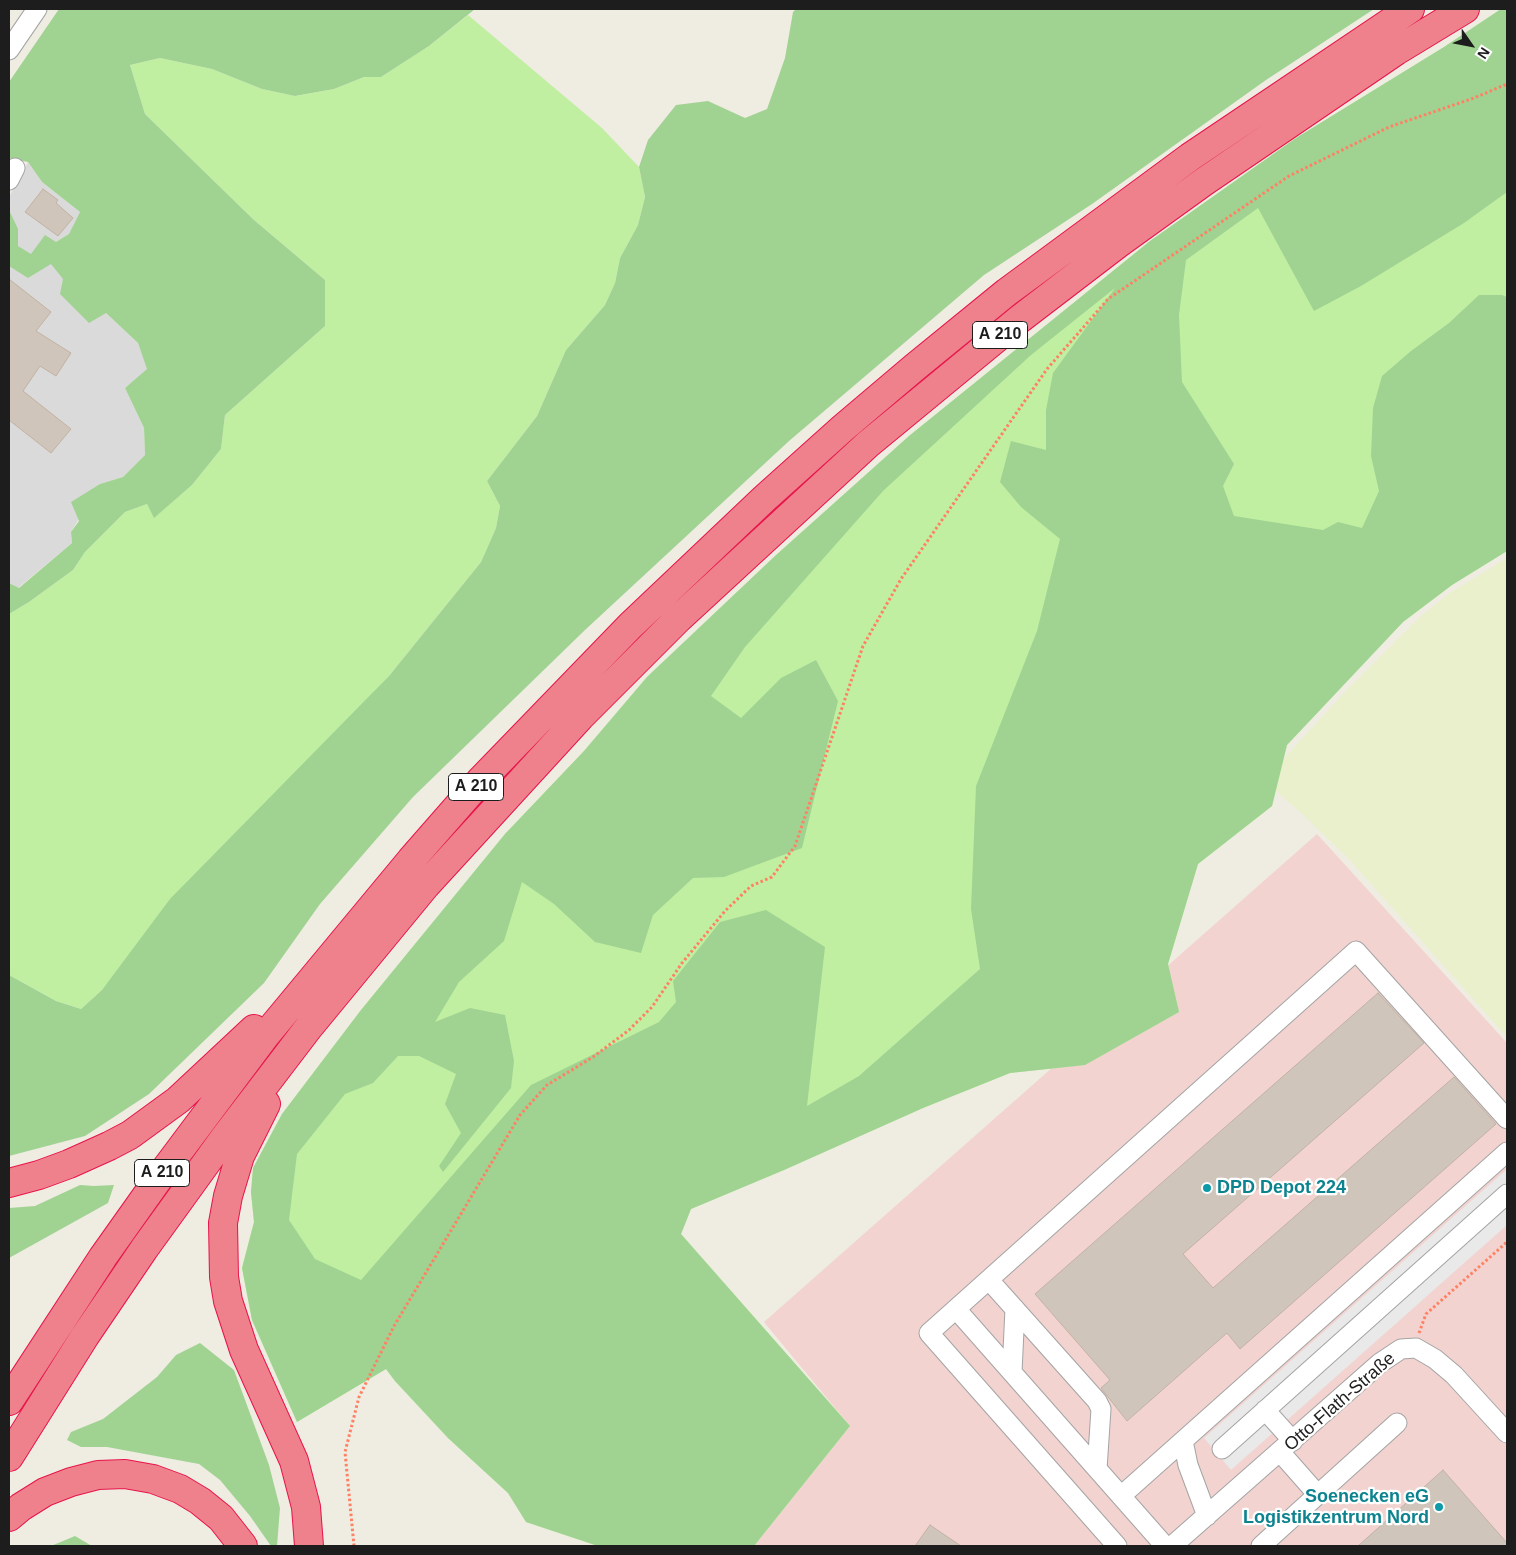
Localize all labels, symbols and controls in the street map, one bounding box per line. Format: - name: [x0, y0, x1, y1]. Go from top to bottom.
- north arrow: [1446, 20, 1496, 70]
- text: N: [1474, 45, 1493, 62]
- road number: A 210: [972, 322, 1028, 348]
- road number: A 210: [448, 774, 504, 800]
- road number: A 210: [134, 1160, 190, 1186]
- place label: DPD Depot 224: [1217, 1177, 1346, 1199]
- marker: DPD Depot 224: [1201, 1182, 1213, 1194]
- street label: Otto-Flath-Straße: [1280, 1348, 1400, 1456]
- place label: Soenecken eG Logistikzentrum Nord: [1243, 1486, 1429, 1528]
- marker: Soenecken eG Logistikzentrum Nord: [1433, 1501, 1445, 1513]

